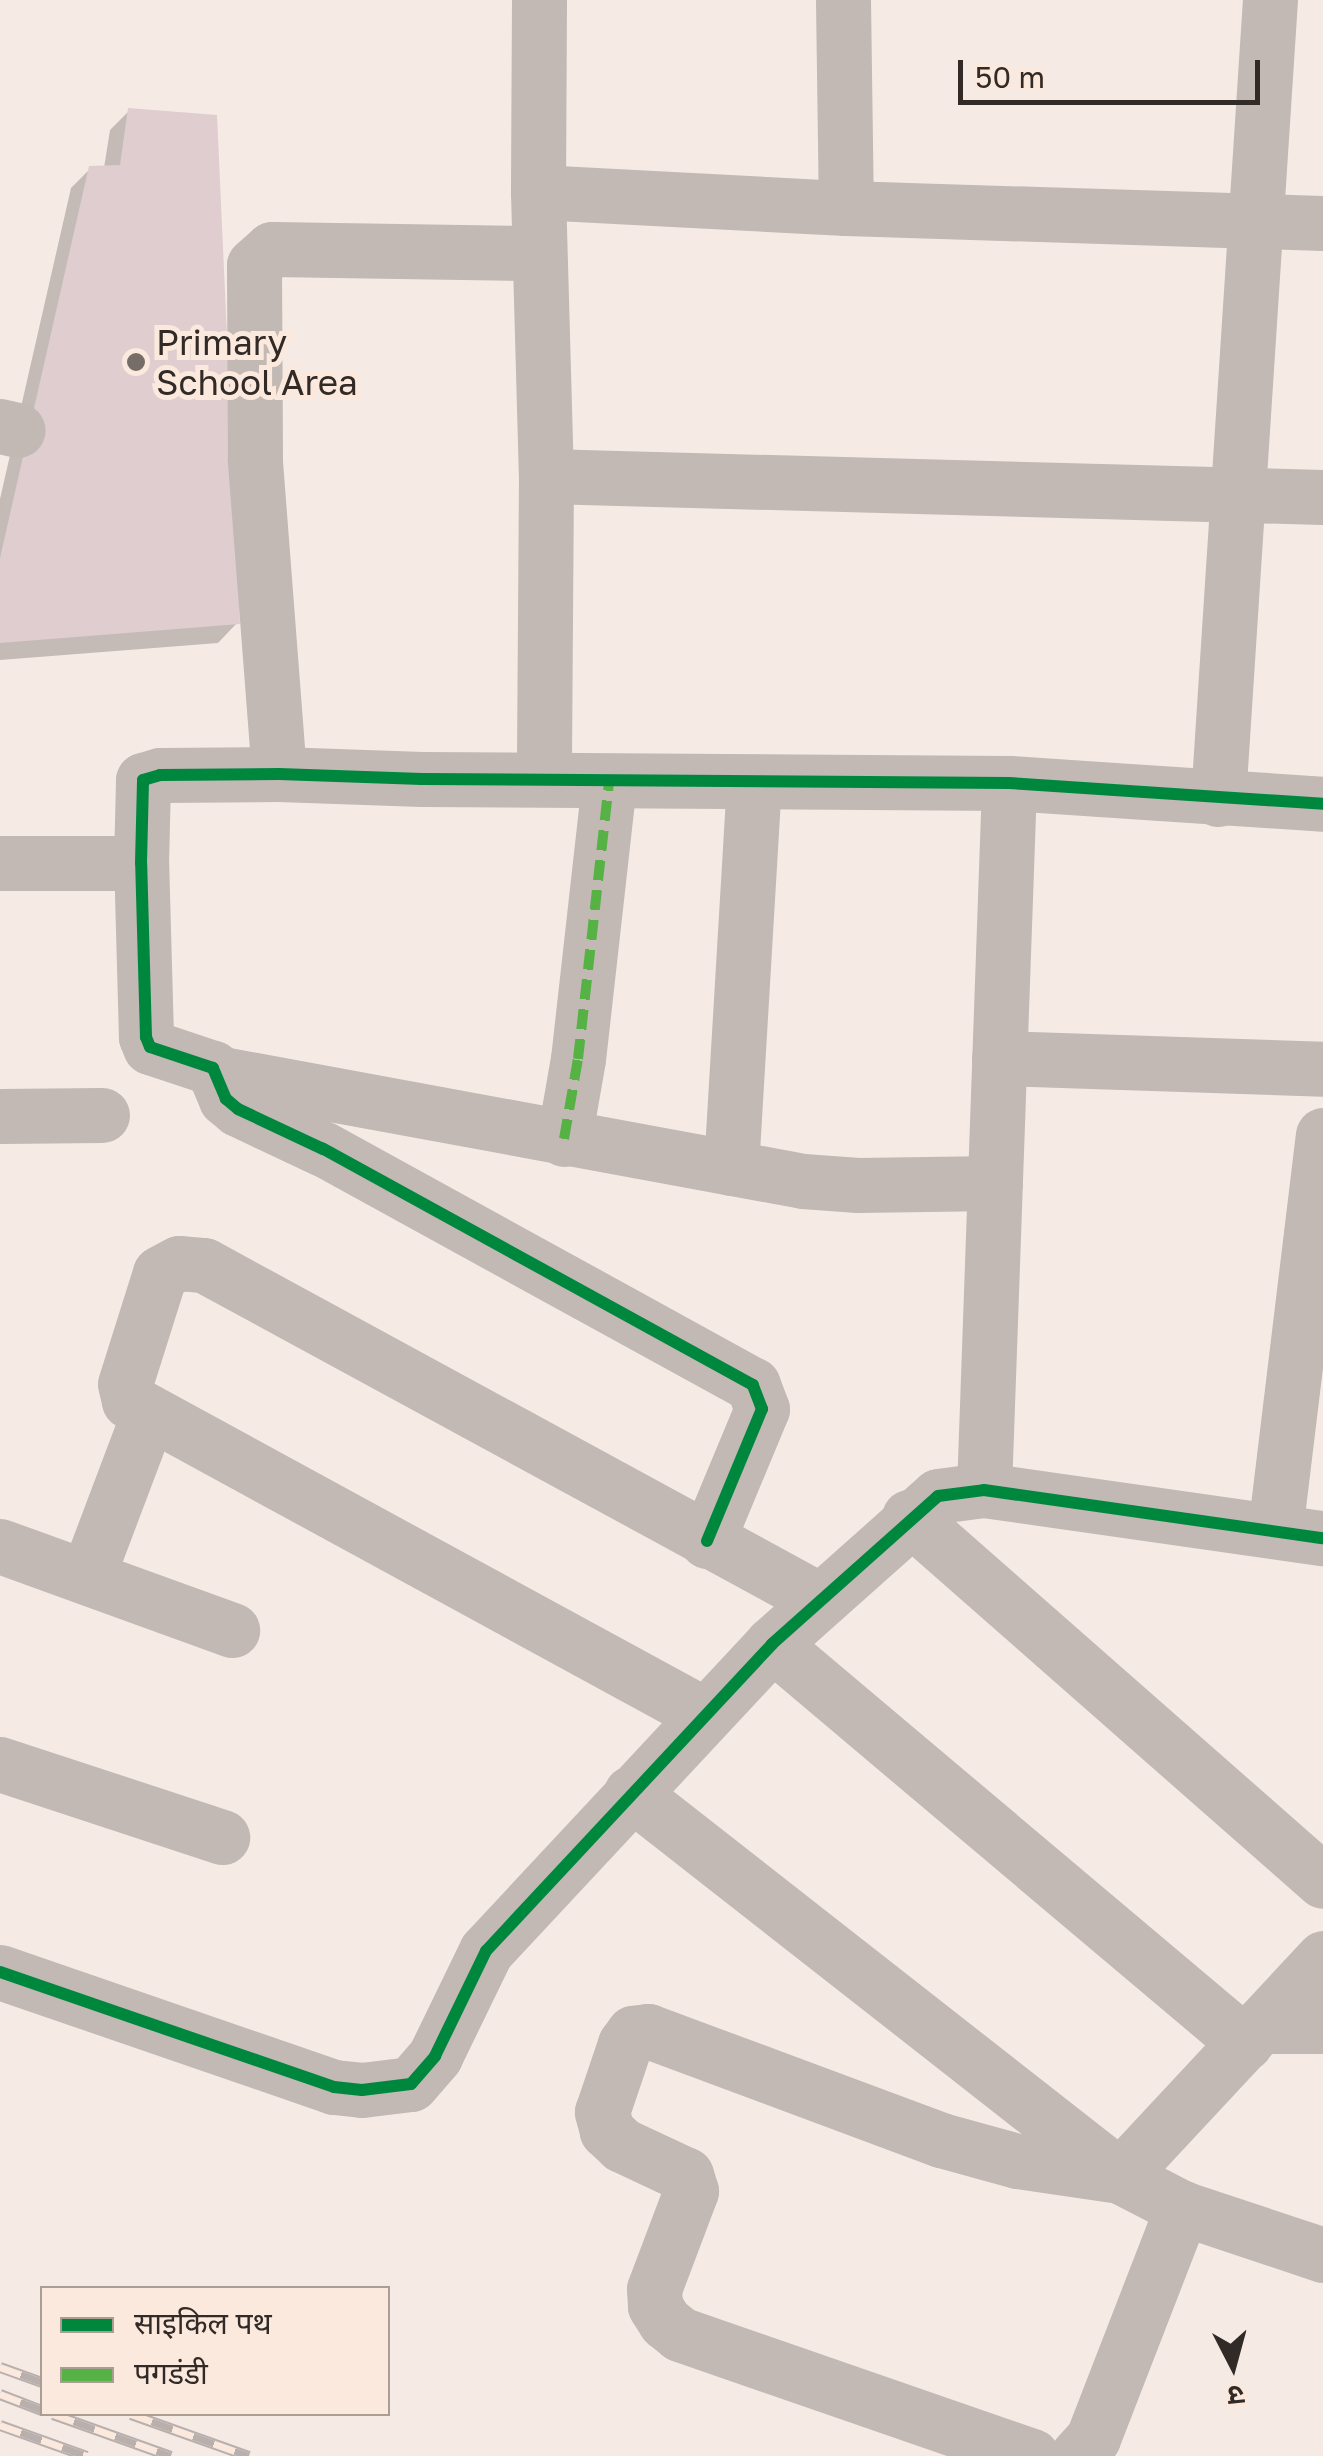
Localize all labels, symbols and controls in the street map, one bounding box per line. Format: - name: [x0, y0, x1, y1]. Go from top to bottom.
- scale bar: [963, 40, 1266, 102]
- text: 50 m: [975, 59, 1045, 95]
- place label: Primary School Area: [156, 321, 358, 403]
- marker: Primary School Area: [125, 351, 147, 373]
- legend: [40, 2286, 390, 2416]
- text: साइकिल पथ: [134, 2305, 272, 2341]
- north arrow: [1183, 2316, 1283, 2416]
- text: पगडंडी: [134, 2355, 208, 2391]
- text: उ: [1226, 2379, 1246, 2414]

